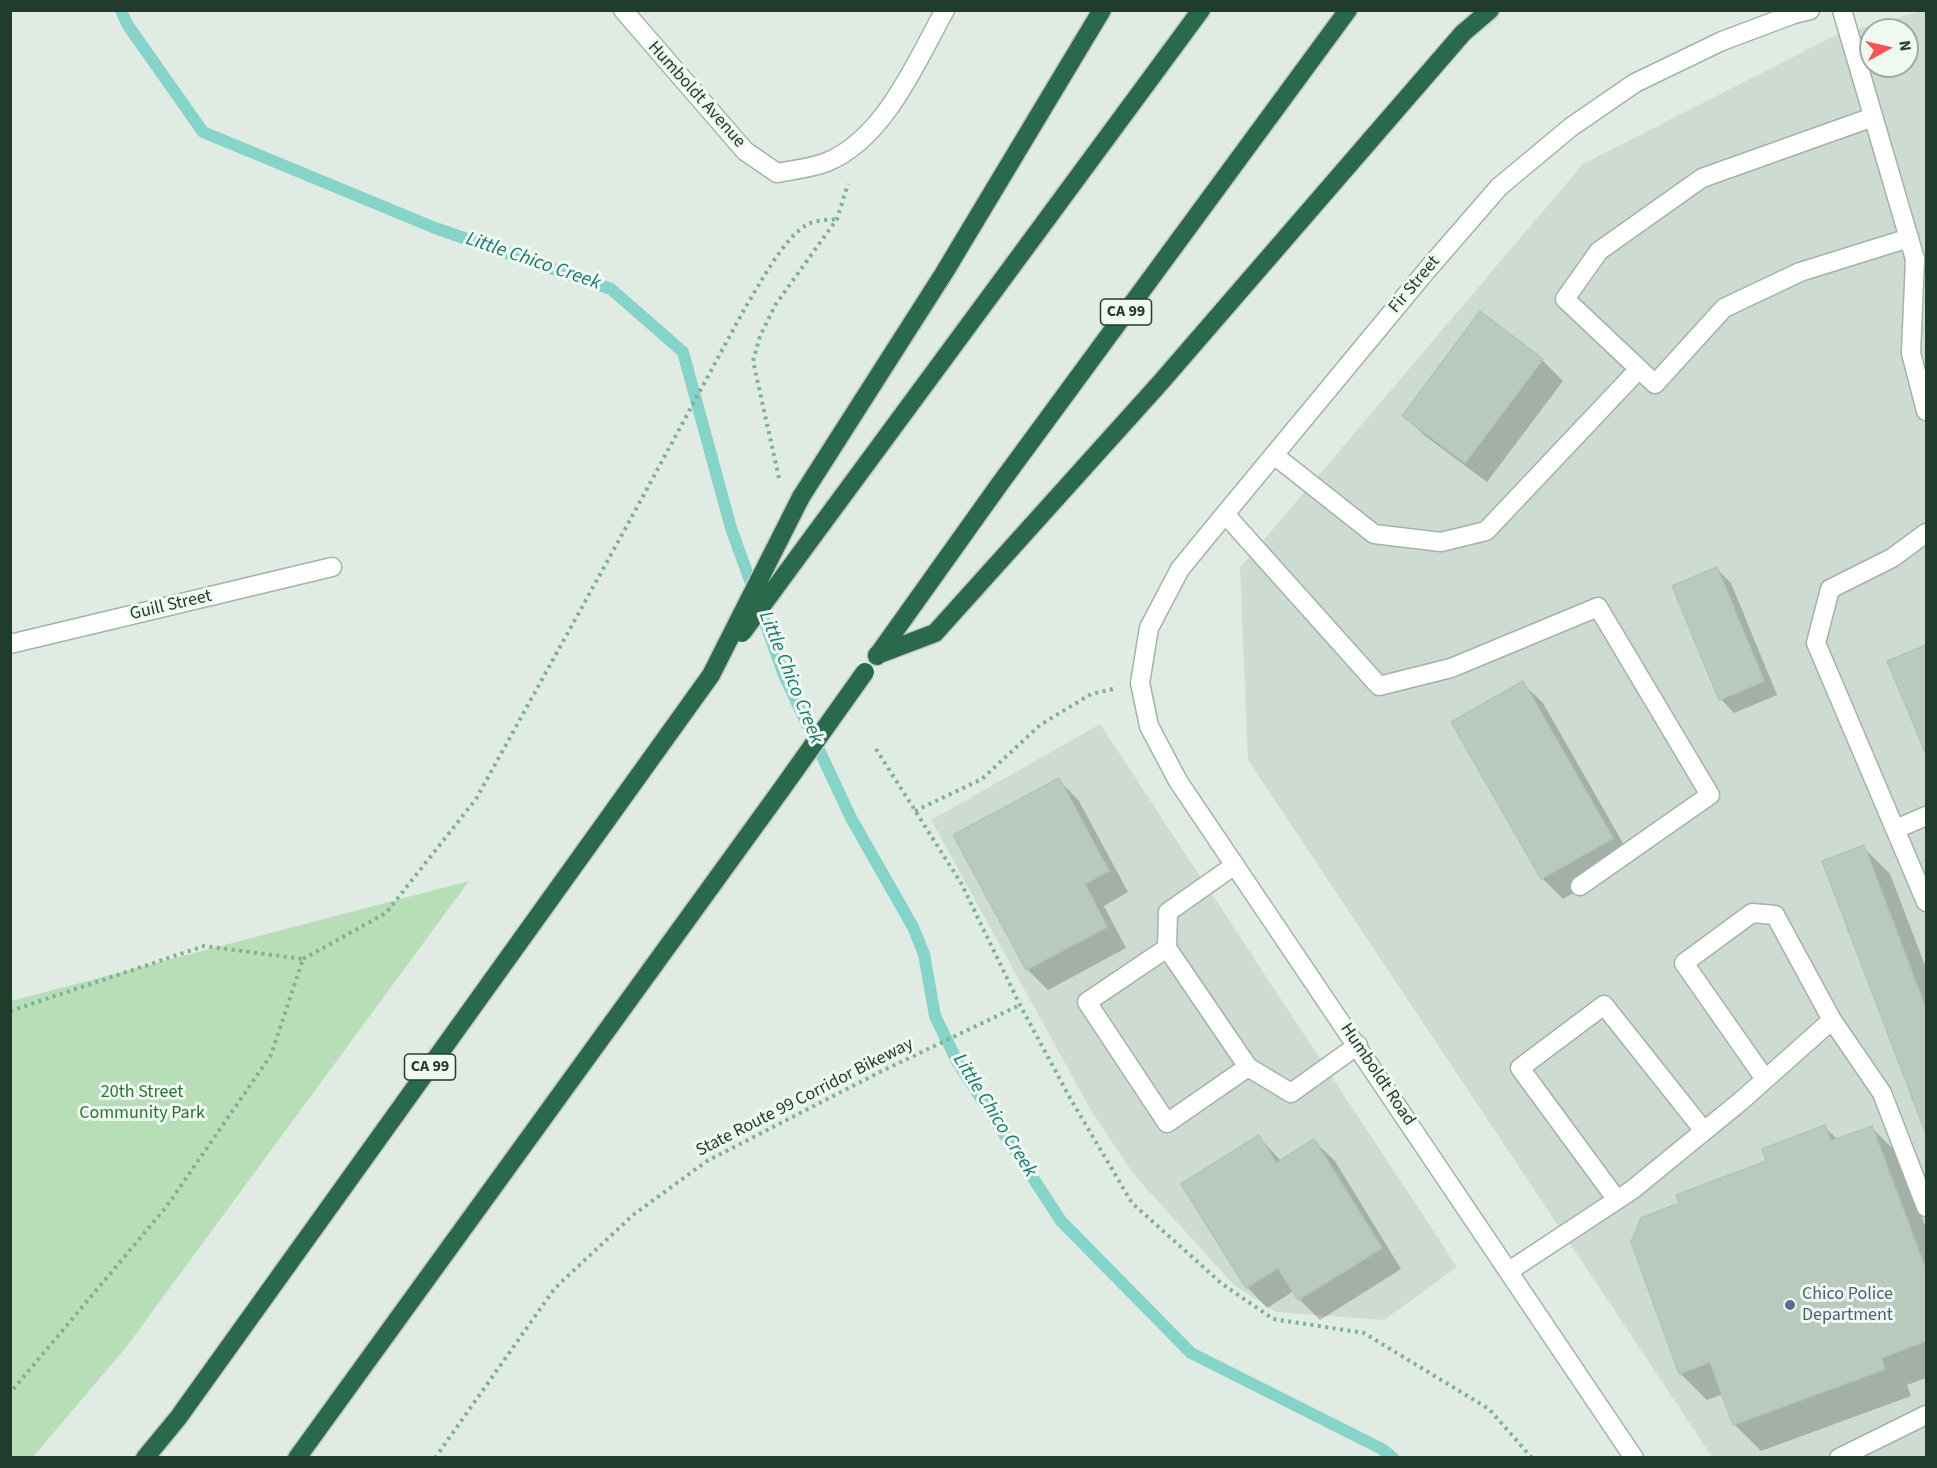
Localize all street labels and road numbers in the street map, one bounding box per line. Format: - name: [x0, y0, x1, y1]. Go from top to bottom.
- street label: Humboldt Avenue: [643, 37, 749, 153]
- street label: Fir Street: [1385, 252, 1445, 318]
- road number: CA 99: [1100, 299, 1152, 325]
- street label: Guill Street: [128, 586, 214, 626]
- street label: Humboldt Road: [1335, 1020, 1419, 1130]
- street label: State Route 99 Corridor Bikeway: [693, 1034, 917, 1162]
- road number: CA 99: [404, 1054, 456, 1080]

